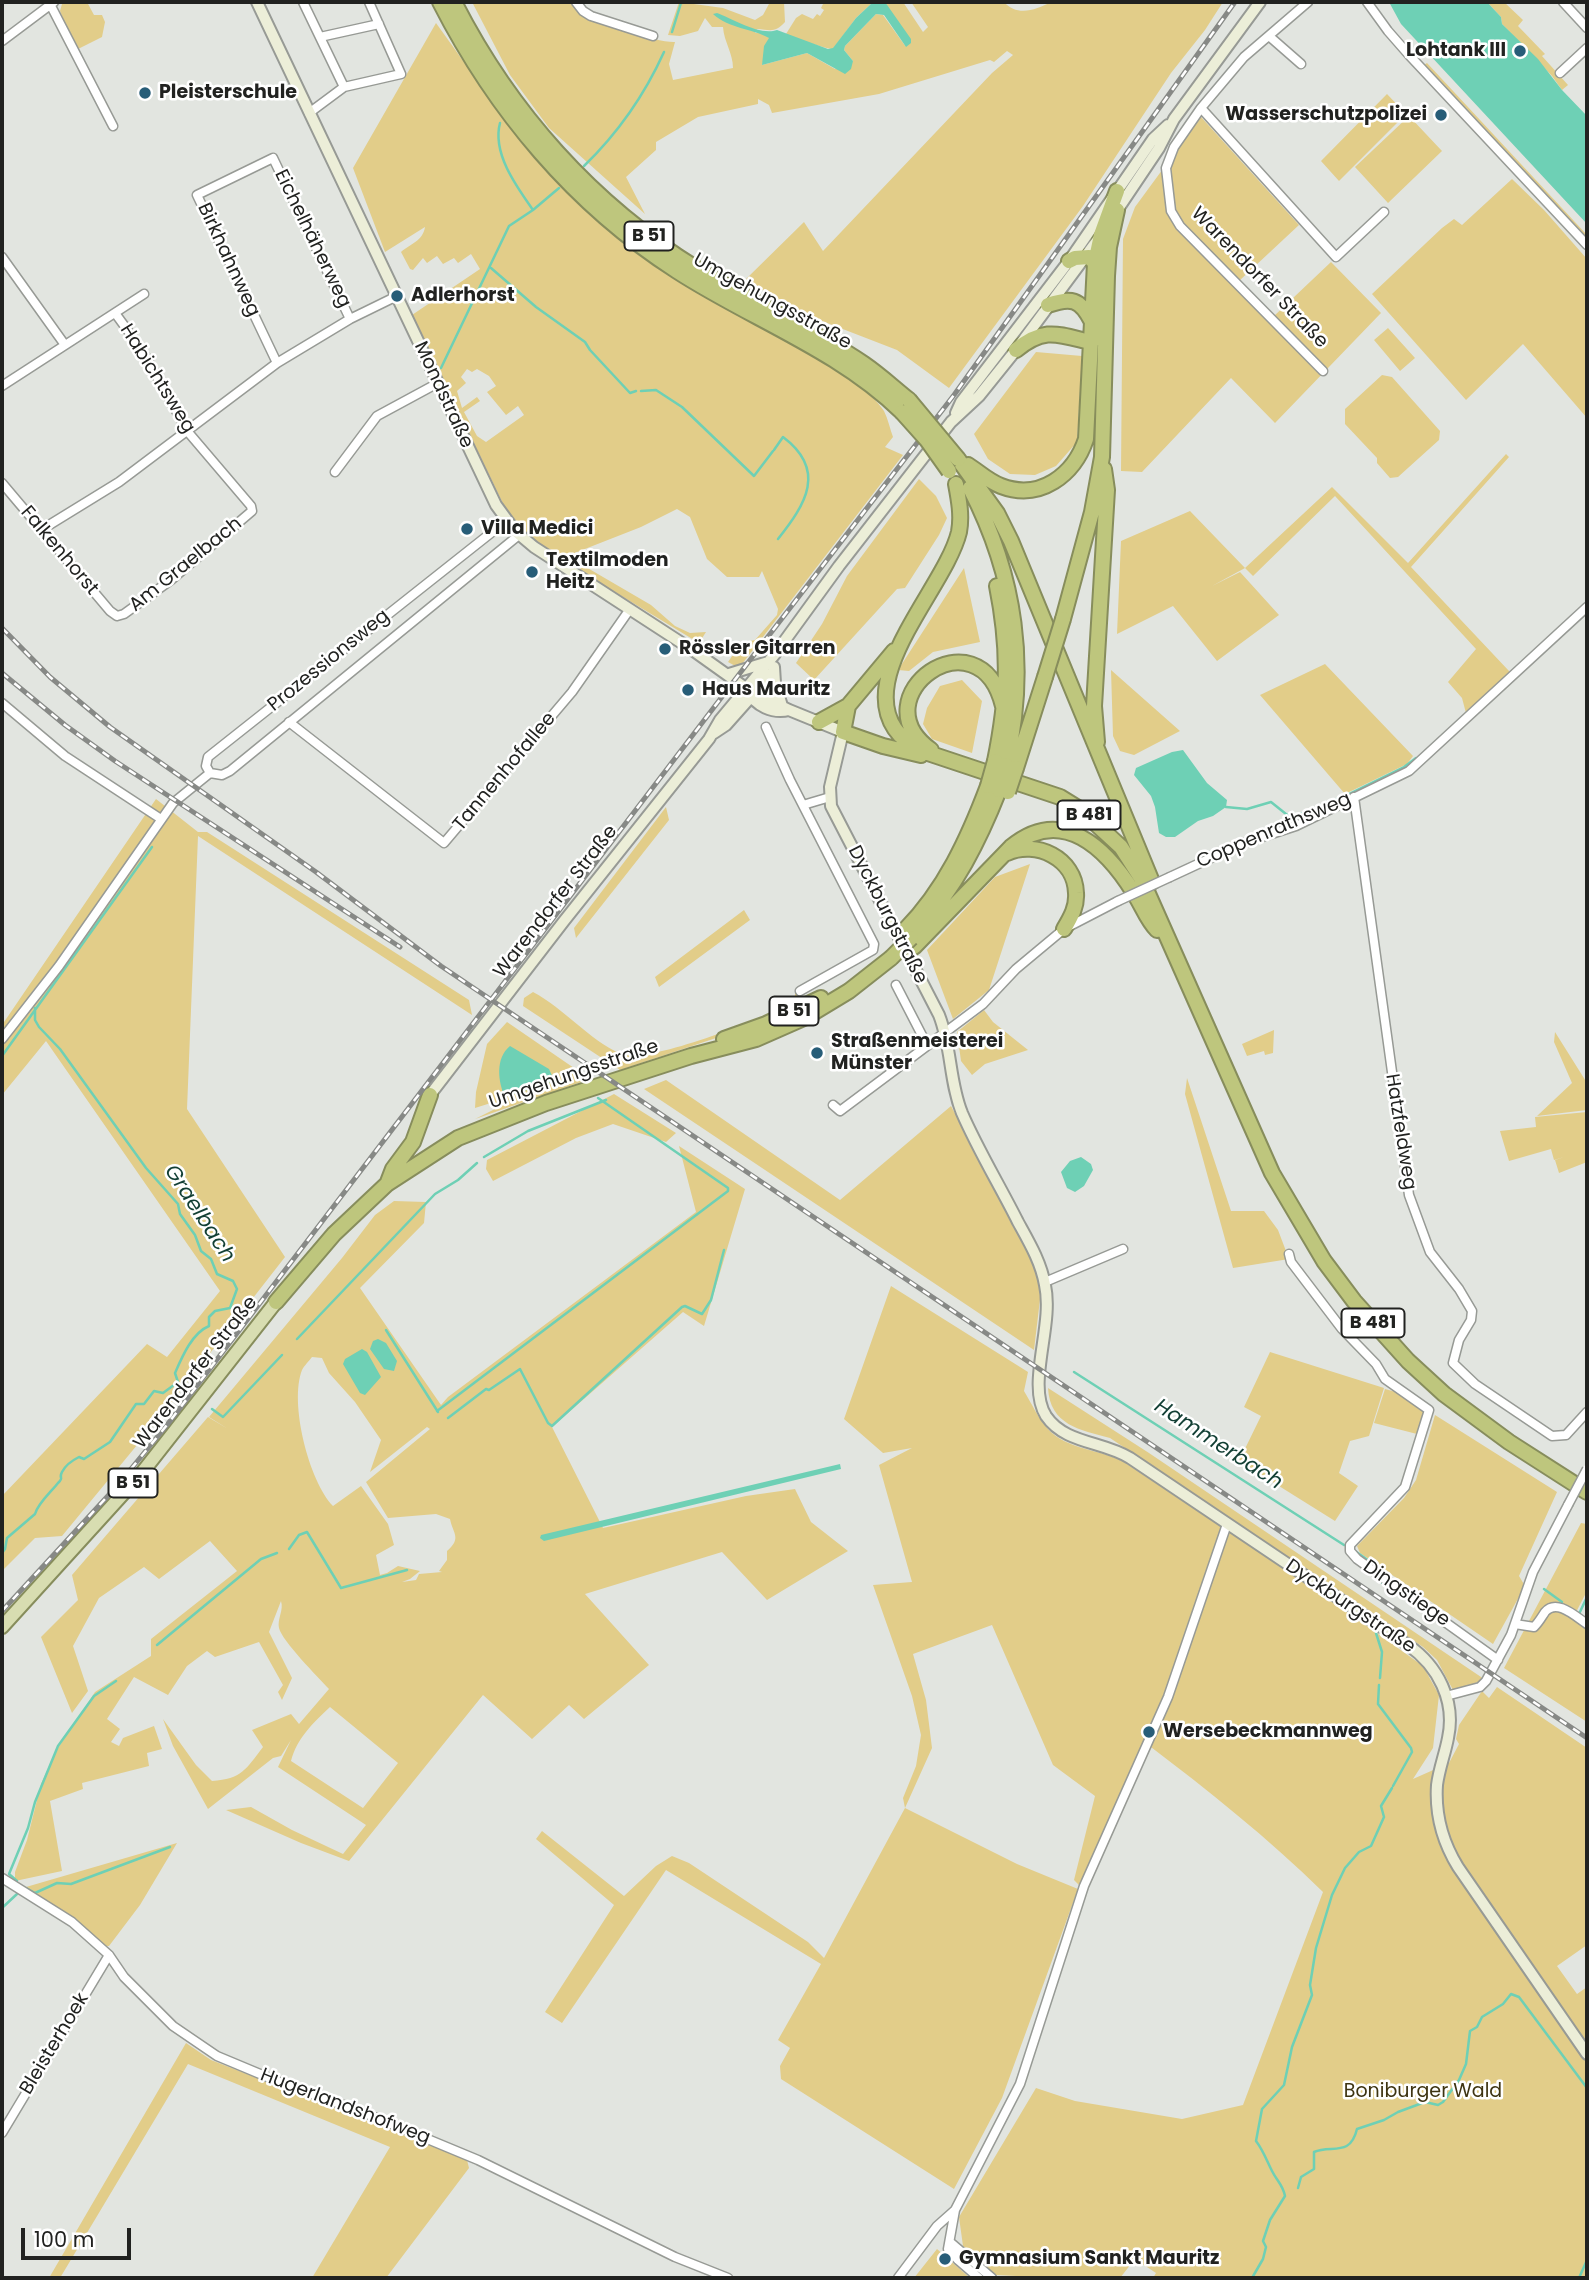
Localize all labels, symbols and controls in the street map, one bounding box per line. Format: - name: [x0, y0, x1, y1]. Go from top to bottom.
- place label: Lohtank III: [1406, 40, 1506, 62]
- marker: Lohtank III: [1512, 43, 1528, 59]
- place label: Pleisterschule: [159, 82, 297, 104]
- marker: Pleisterschule: [137, 85, 153, 101]
- place label: Wasserschutzpolizei: [1225, 104, 1427, 126]
- marker: Wasserschutzpolizei: [1433, 107, 1449, 123]
- street label: Eichelhäherweg: [269, 166, 355, 312]
- street label: Birkhahnweg: [192, 200, 264, 320]
- street label: Warendorfer Straße: [1186, 203, 1332, 353]
- road number: B 51: [624, 222, 674, 250]
- street label: Umgehungsstraße: [689, 249, 855, 355]
- place label: Adlerhorst: [411, 285, 515, 307]
- marker: Adlerhorst: [389, 288, 405, 304]
- street label: Habichtsweg: [114, 320, 200, 438]
- street label: Mondstraße: [408, 338, 478, 452]
- street label: Falkenhorst: [15, 502, 103, 600]
- street label: Am Graelbach: [125, 513, 247, 617]
- place label: Villa Medici: [481, 518, 593, 540]
- marker: Villa Medici: [459, 521, 475, 537]
- place label: Textilmoden Heitz: [546, 550, 669, 594]
- marker: Textilmoden Heitz: [524, 564, 540, 580]
- street label: Prozessionsweg: [264, 605, 394, 717]
- place label: Rössler Gitarren: [679, 638, 836, 660]
- marker: Rössler Gitarren: [657, 641, 673, 657]
- place label: Haus Mauritz: [702, 679, 830, 701]
- marker: Haus Mauritz: [680, 682, 696, 698]
- street label: Tannenhofallee: [449, 708, 561, 836]
- street label: Coppenrathsweg: [1193, 788, 1355, 874]
- road number: B 481: [1058, 800, 1120, 830]
- street label: Warendorfer Straße: [489, 821, 623, 983]
- street label: Dyckburgstraße: [842, 842, 932, 988]
- road number: B 51: [770, 996, 818, 1026]
- place label: Straßenmeisterei Münster: [831, 1031, 1003, 1075]
- street label: Umgehungsstraße: [486, 1035, 662, 1115]
- marker: Straßenmeisterei Münster: [809, 1045, 825, 1061]
- street label: Hatzfeldweg: [1380, 1072, 1420, 1192]
- water label: Graelbach: [158, 1161, 240, 1267]
- street label: Warendorfer Straße: [129, 1292, 263, 1454]
- road number: B 481: [1342, 1308, 1404, 1338]
- water label: Hammerbach: [1149, 1394, 1287, 1496]
- road number: B 51: [108, 1468, 158, 1498]
- street label: Dyckburgstraße: [1281, 1555, 1419, 1659]
- street label: Dingstiege: [1358, 1556, 1454, 1632]
- place label: Wersebeckmannweg: [1163, 1721, 1373, 1743]
- marker: Wersebeckmannweg: [1141, 1724, 1157, 1740]
- street label: Bleisterhoek: [16, 1989, 94, 2099]
- street label: Hugerlandshofweg: [257, 2064, 433, 2150]
- park label: Boniburger Wald: [1344, 2081, 1502, 2103]
- scale bar: [24, 2214, 135, 2258]
- text: 100 m: [34, 2225, 94, 2254]
- place label: Gymnasium Sankt Mauritz: [959, 2248, 1219, 2270]
- marker: Gymnasium Sankt Mauritz: [937, 2251, 953, 2267]

